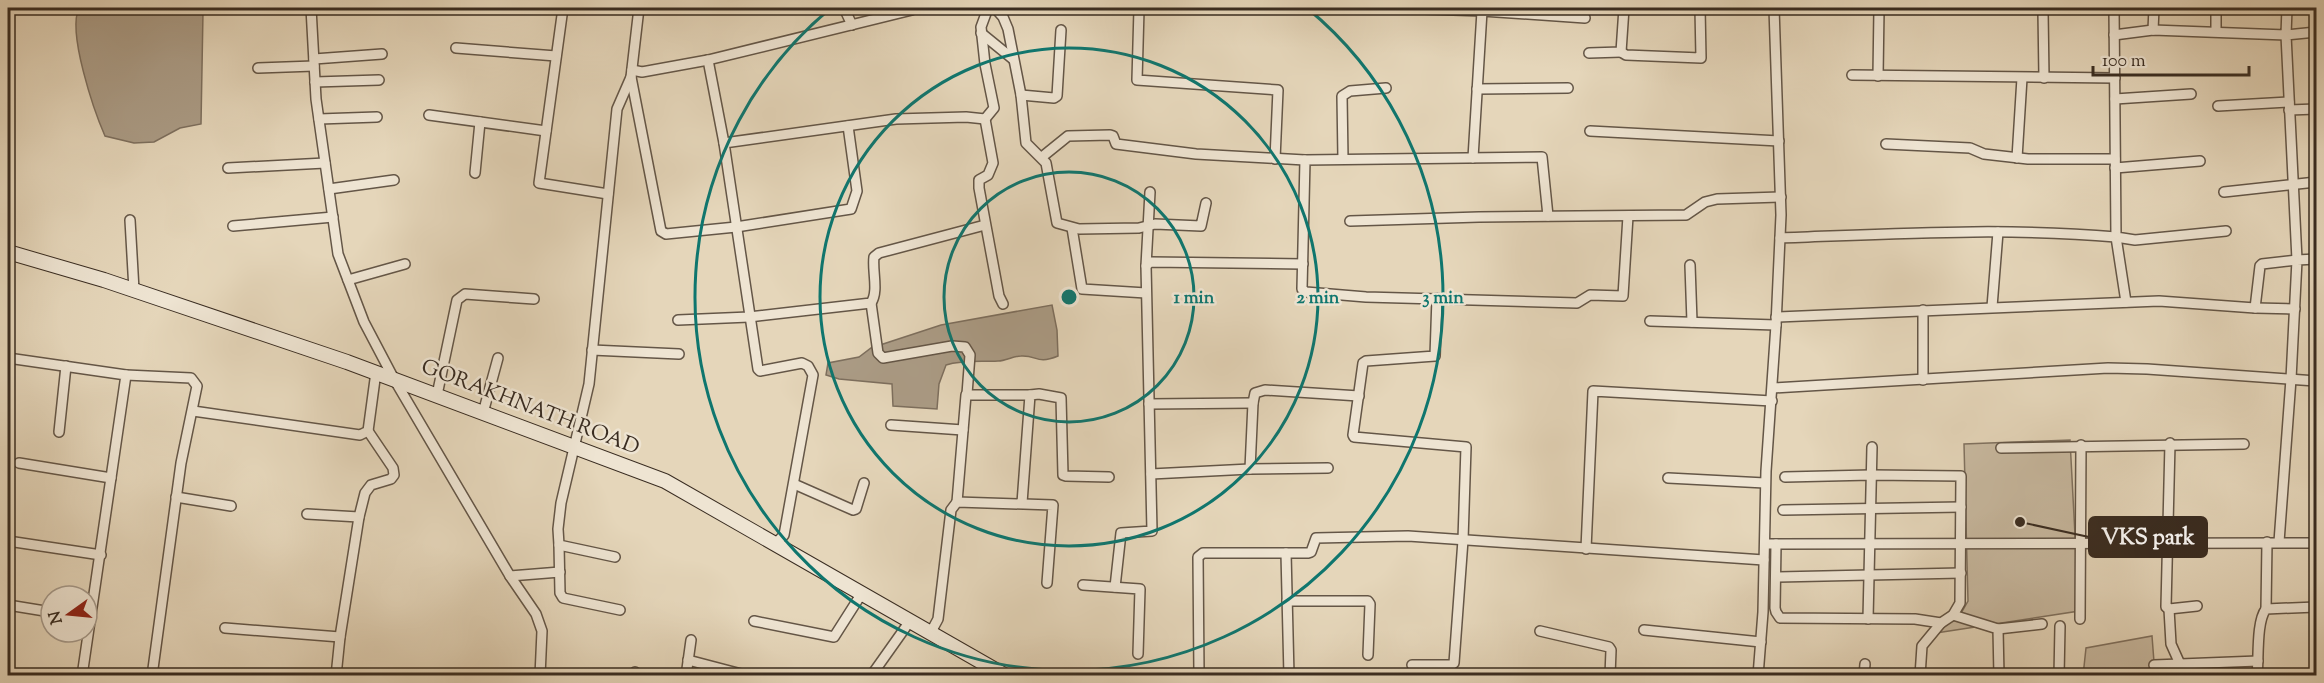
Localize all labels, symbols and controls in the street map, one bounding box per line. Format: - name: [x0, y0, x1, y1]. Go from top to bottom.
- scale bar: [2093, 39, 2249, 77]
- text: 100 m: [2102, 49, 2146, 75]
- text: 1 min: [1174, 286, 1215, 312]
- text: 2 min: [1297, 286, 1340, 312]
- text: 3 min: [1422, 286, 1464, 312]
- centre of rings: [1059, 287, 1079, 307]
- street label: GORAKHNATH ROAD: [417, 352, 643, 464]
- callout: VKS park: [2089, 517, 2207, 557]
- text: VKS park: [2101, 523, 2195, 555]
- north arrow: [39, 584, 99, 644]
- text: N: [44, 608, 70, 626]

